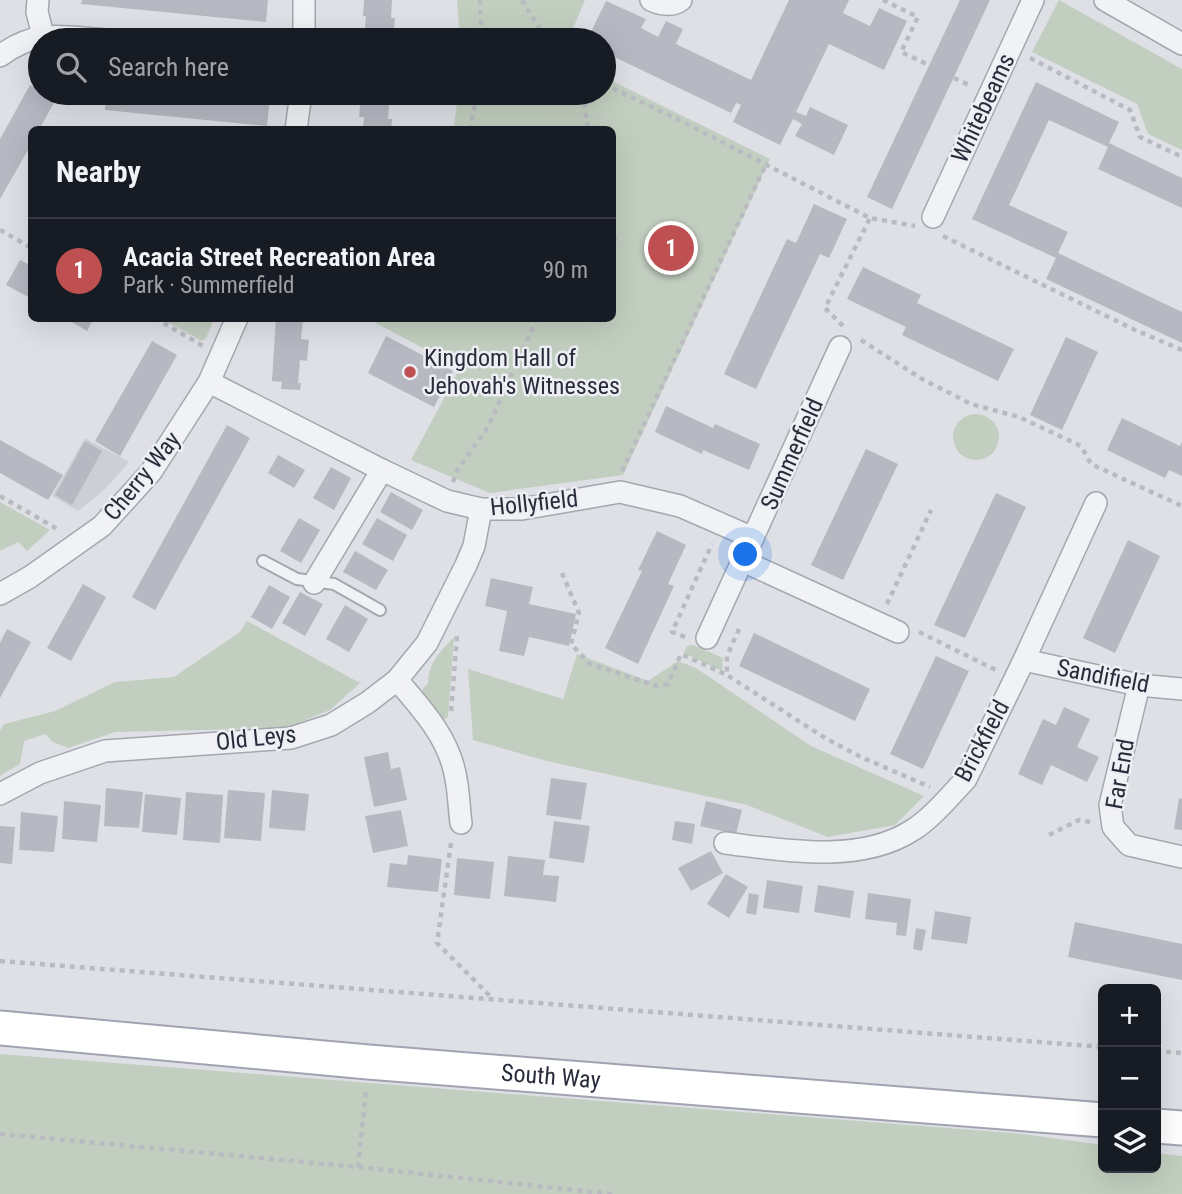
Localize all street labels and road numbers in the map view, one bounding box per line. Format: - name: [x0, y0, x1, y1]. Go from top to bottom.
- street label: Whitebeams: [946, 49, 1020, 167]
- street label: Summerfield: [755, 394, 829, 514]
- street label: Cherry Way: [98, 426, 186, 526]
- street label: Hollyfield: [489, 484, 579, 522]
- street label: Sandifield: [1054, 653, 1152, 699]
- street label: Brickfield: [949, 695, 1015, 787]
- street label: Old Leys: [214, 720, 298, 756]
- street label: Far End: [1100, 737, 1140, 811]
- street label: South Way: [500, 1059, 602, 1094]

